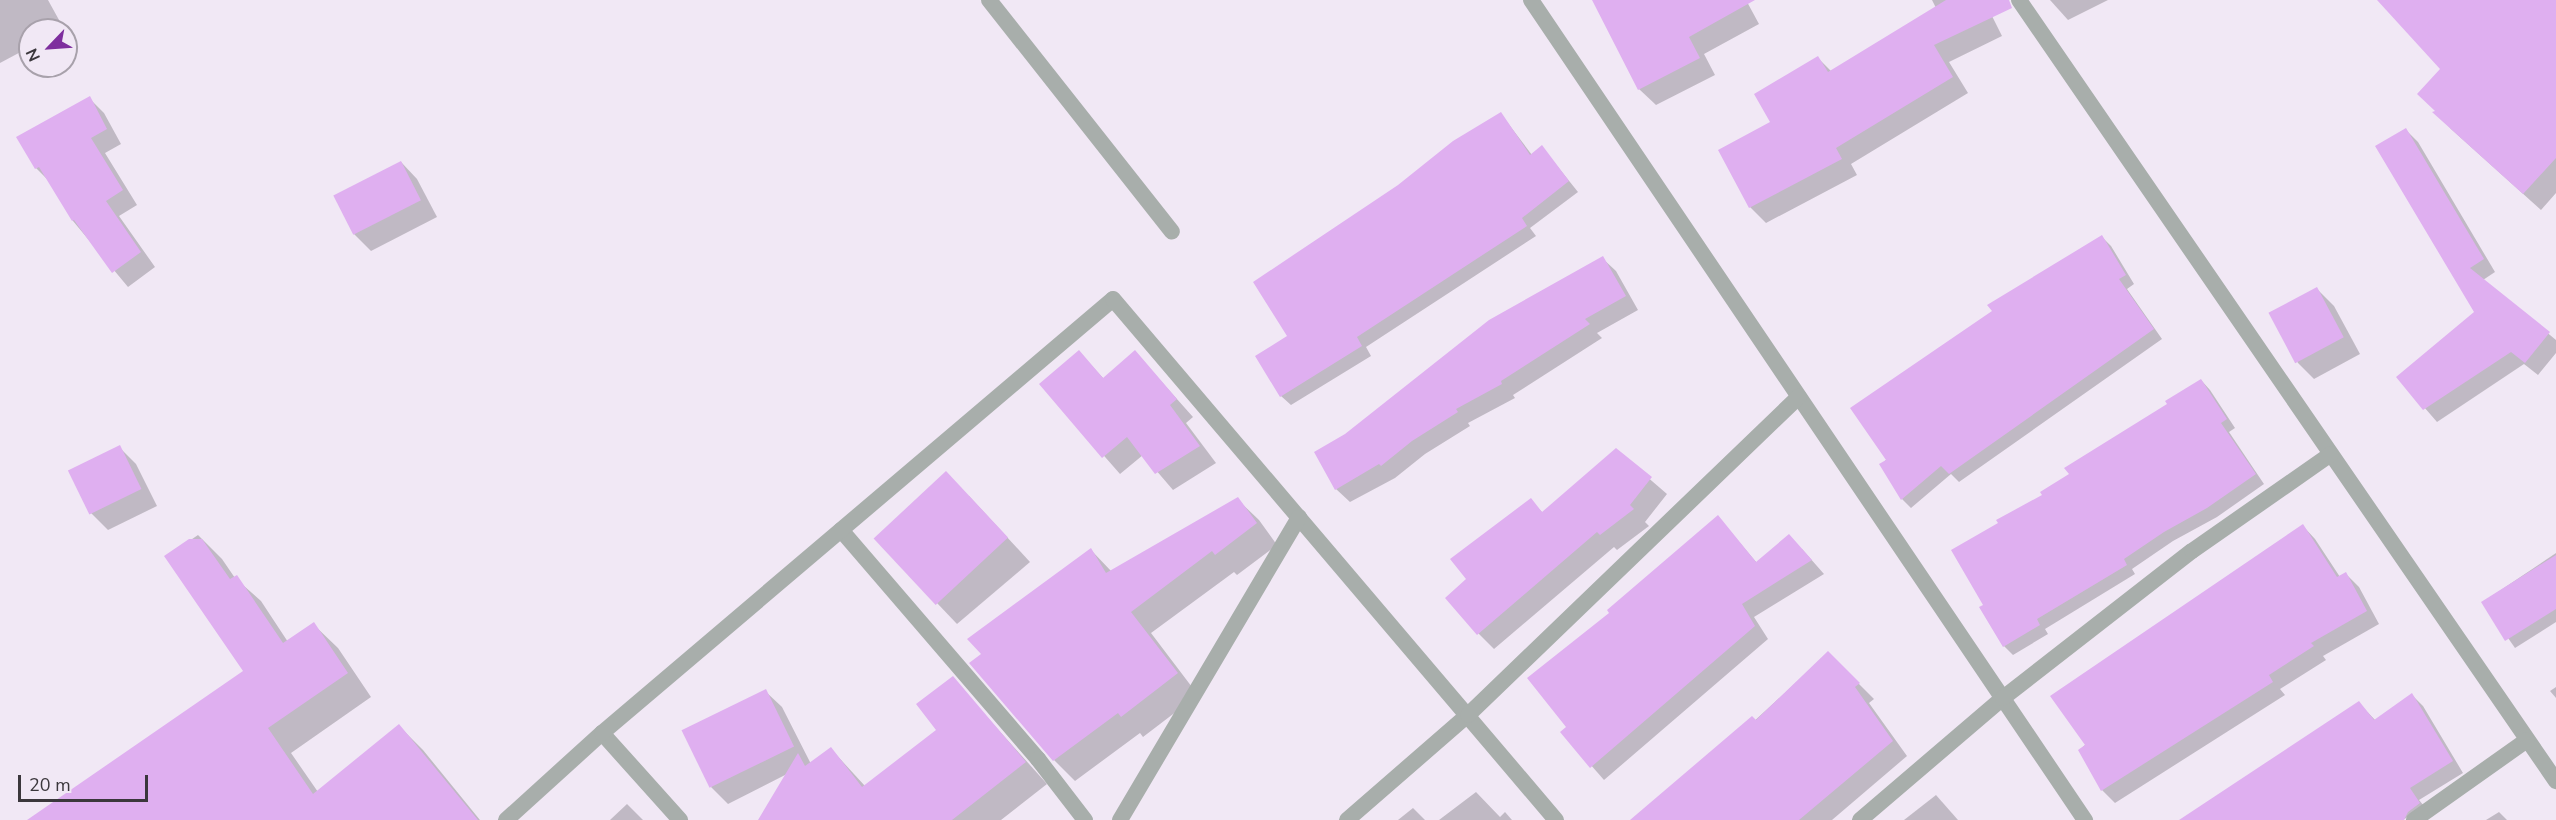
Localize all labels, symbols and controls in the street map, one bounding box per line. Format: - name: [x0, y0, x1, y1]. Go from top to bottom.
- north arrow: [18, 18, 78, 78]
- text: N: [21, 45, 46, 65]
- scale bar: [21, 763, 152, 801]
- text: 20 m: [29, 773, 71, 797]

